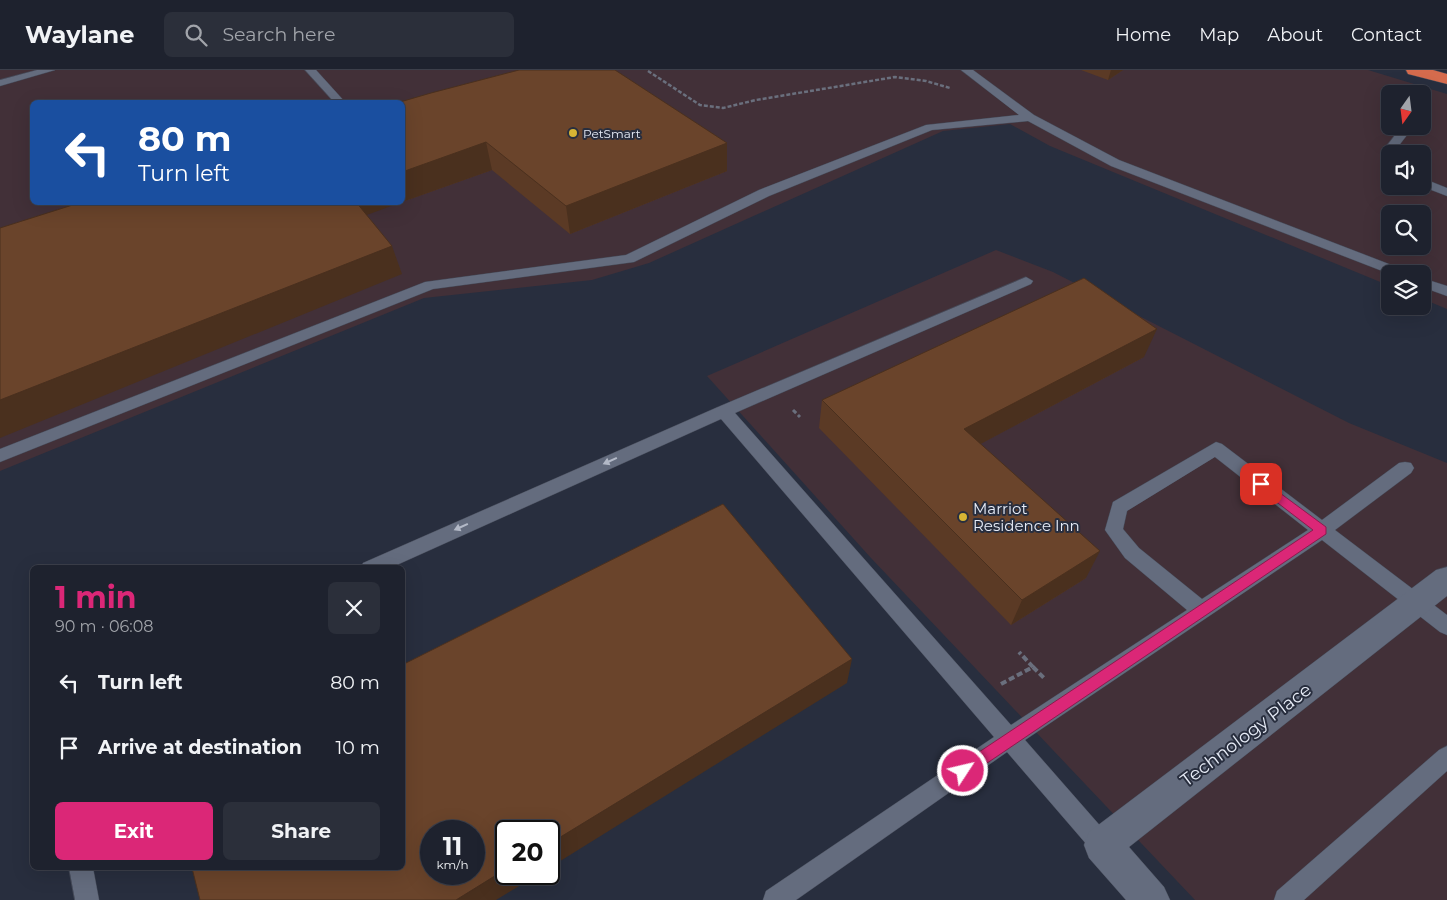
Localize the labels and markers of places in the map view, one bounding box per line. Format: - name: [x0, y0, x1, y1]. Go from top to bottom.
- place label: PetSmart: [583, 126, 641, 141]
- marker: PetSmart: [567, 127, 579, 139]
- pin: [1240, 463, 1282, 505]
- place label: Marriot Residence Inn: [973, 499, 1080, 535]
- marker: Marriot Residence Inn: [957, 511, 969, 523]

